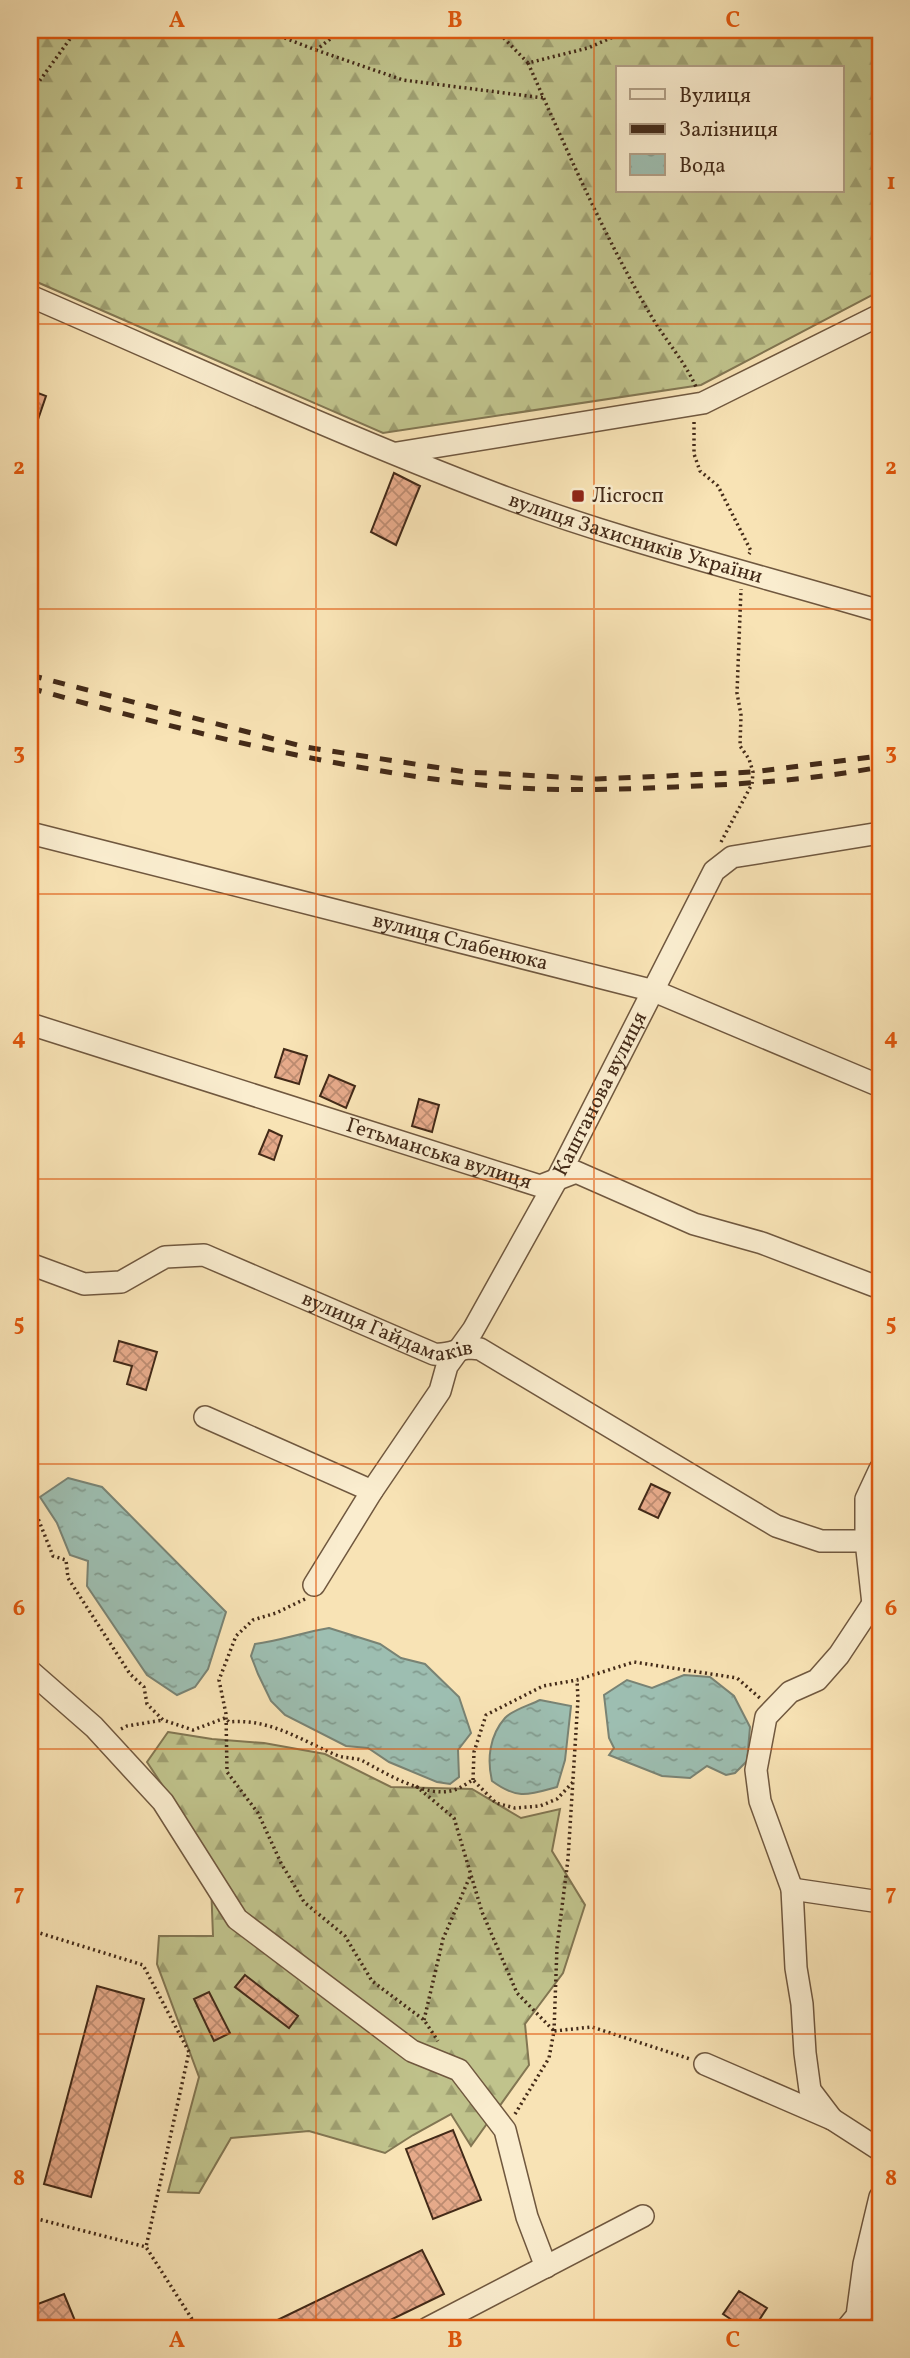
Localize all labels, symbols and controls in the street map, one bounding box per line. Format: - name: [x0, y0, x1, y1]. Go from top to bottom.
- text: A: [169, 5, 185, 37]
- text: B: [447, 5, 463, 37]
- text: C: [726, 5, 740, 37]
- legend: [616, 66, 844, 192]
- text: Вулиця: [679, 82, 751, 111]
- text: Залізниця: [679, 116, 778, 145]
- text: Вода: [679, 152, 726, 181]
- text: 1: [14, 167, 24, 199]
- text: 1: [886, 167, 896, 199]
- text: 2: [13, 452, 25, 484]
- text: 2: [885, 452, 897, 484]
- place label: Лісгосп: [592, 482, 664, 511]
- street label: вулиця Захисників України: [505, 485, 766, 591]
- marker: Лісгосп: [570, 488, 586, 504]
- text: 3: [13, 737, 25, 769]
- text: 3: [885, 737, 897, 769]
- street label: вулиця Слабенюка: [370, 906, 551, 978]
- street label: Каштанова вулиця: [546, 1007, 654, 1181]
- text: 4: [12, 1022, 26, 1054]
- text: 4: [884, 1022, 898, 1054]
- street label: Гетьманська вулиця: [342, 1111, 535, 1197]
- street label: вулиця Гайдамаків: [297, 1284, 474, 1369]
- text: 5: [13, 1308, 25, 1340]
- text: 5: [885, 1308, 897, 1340]
- text: 6: [13, 1593, 25, 1625]
- text: 6: [885, 1593, 897, 1625]
- text: 7: [14, 1878, 25, 1910]
- text: 7: [886, 1878, 897, 1910]
- text: 8: [13, 2163, 25, 2195]
- text: 8: [885, 2163, 897, 2195]
- text: A: [169, 2325, 185, 2357]
- text: B: [447, 2325, 463, 2357]
- text: C: [726, 2325, 740, 2357]

